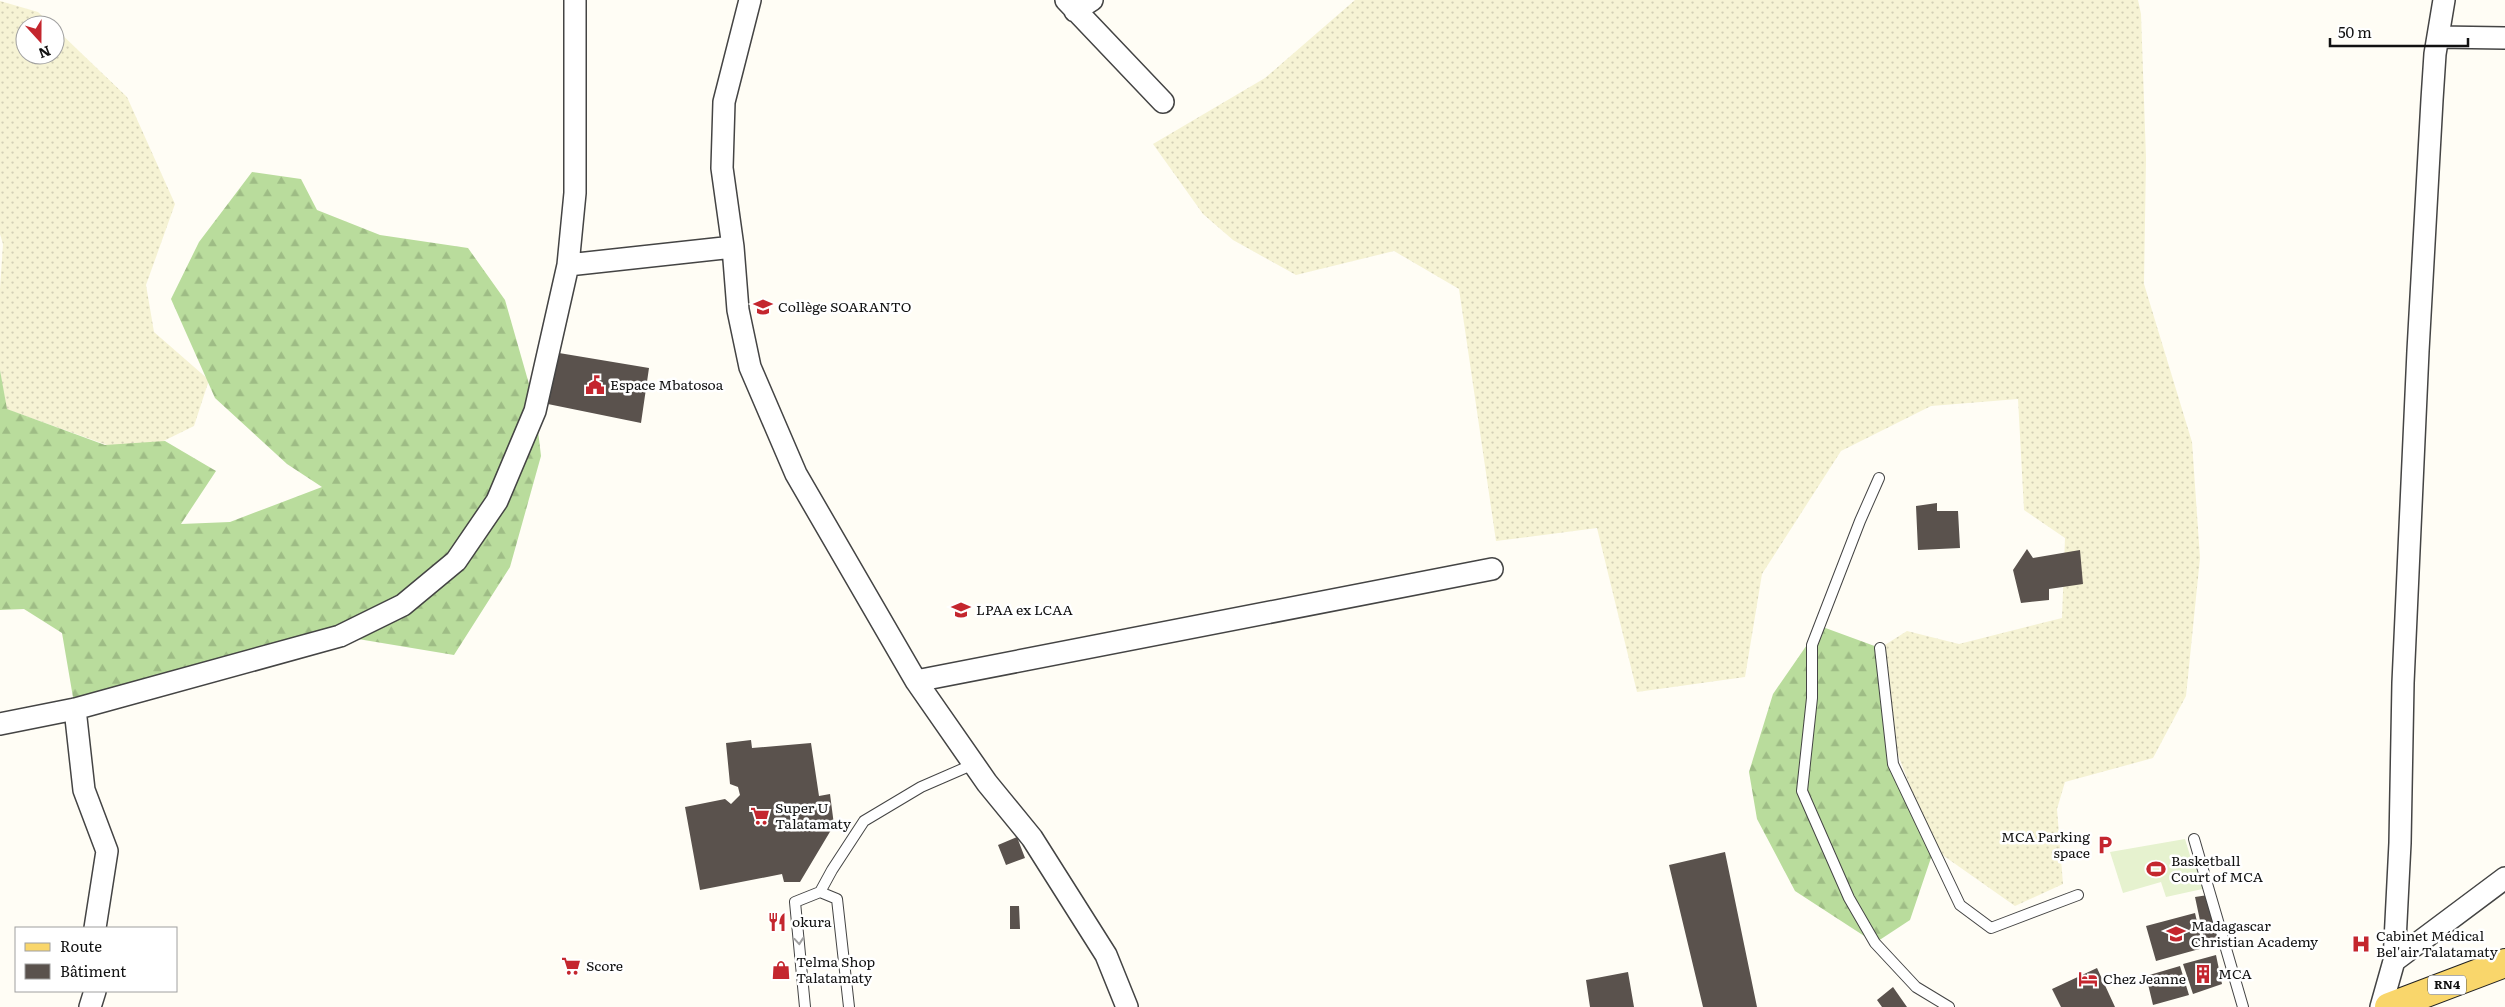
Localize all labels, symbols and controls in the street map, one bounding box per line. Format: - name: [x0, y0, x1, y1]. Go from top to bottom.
- north arrow: [15, 15, 65, 65]
- scale bar: [2330, 15, 2468, 47]
- text: 50 m: [2338, 20, 2372, 43]
- text: N: [36, 42, 54, 65]
- school or university icon: Collège SOARANTO: [752, 296, 774, 318]
- place label: Collège SOARANTO: [778, 296, 911, 316]
- public building icon: Espace Mbatosoa: [584, 374, 606, 396]
- place label: Espace Mbatosoa: [610, 374, 724, 394]
- school or university icon: LPAA ex LCAA: [950, 599, 972, 621]
- place label: LPAA ex LCAA: [976, 599, 1073, 619]
- place label: Super U Talatamaty: [775, 797, 852, 833]
- supermarket icon: Super U Talatamaty: [749, 805, 771, 827]
- place label: MCA Parking space: [2001, 826, 2090, 862]
- parking icon: MCA Parking space: [2094, 834, 2116, 856]
- place label: Basketball Court of MCA: [2171, 850, 2264, 886]
- sports icon: Basketball Court of MCA: [2145, 858, 2167, 880]
- restaurant icon: okura: [766, 911, 788, 933]
- place label: okura: [792, 911, 832, 931]
- place label: Madagascar Christian Academy: [2191, 915, 2319, 951]
- school or university icon: Madagascar Christian Academy: [2165, 923, 2187, 945]
- place label: Cabinet Médical Bel'air Talatamaty: [2376, 925, 2499, 961]
- legend: [15, 927, 178, 992]
- hospital icon: Cabinet Médical Bel'air Talatamaty: [2350, 933, 2372, 955]
- text: Route: [60, 934, 102, 957]
- one-way arrow: [793, 937, 804, 945]
- place label: Telma Shop Talatamaty: [796, 951, 875, 987]
- supermarket icon: Score: [560, 955, 582, 977]
- place label: Score: [586, 955, 623, 975]
- text: Bâtiment: [60, 959, 126, 982]
- shop icon: Telma Shop Talatamaty: [770, 959, 792, 981]
- building icon: MCA: [2192, 963, 2214, 985]
- place label: MCA: [2218, 963, 2252, 983]
- hotel icon: Chez Jeanne: [2077, 968, 2099, 990]
- place label: Chez Jeanne: [2103, 968, 2186, 988]
- road number: RN4: [2428, 976, 2466, 994]

